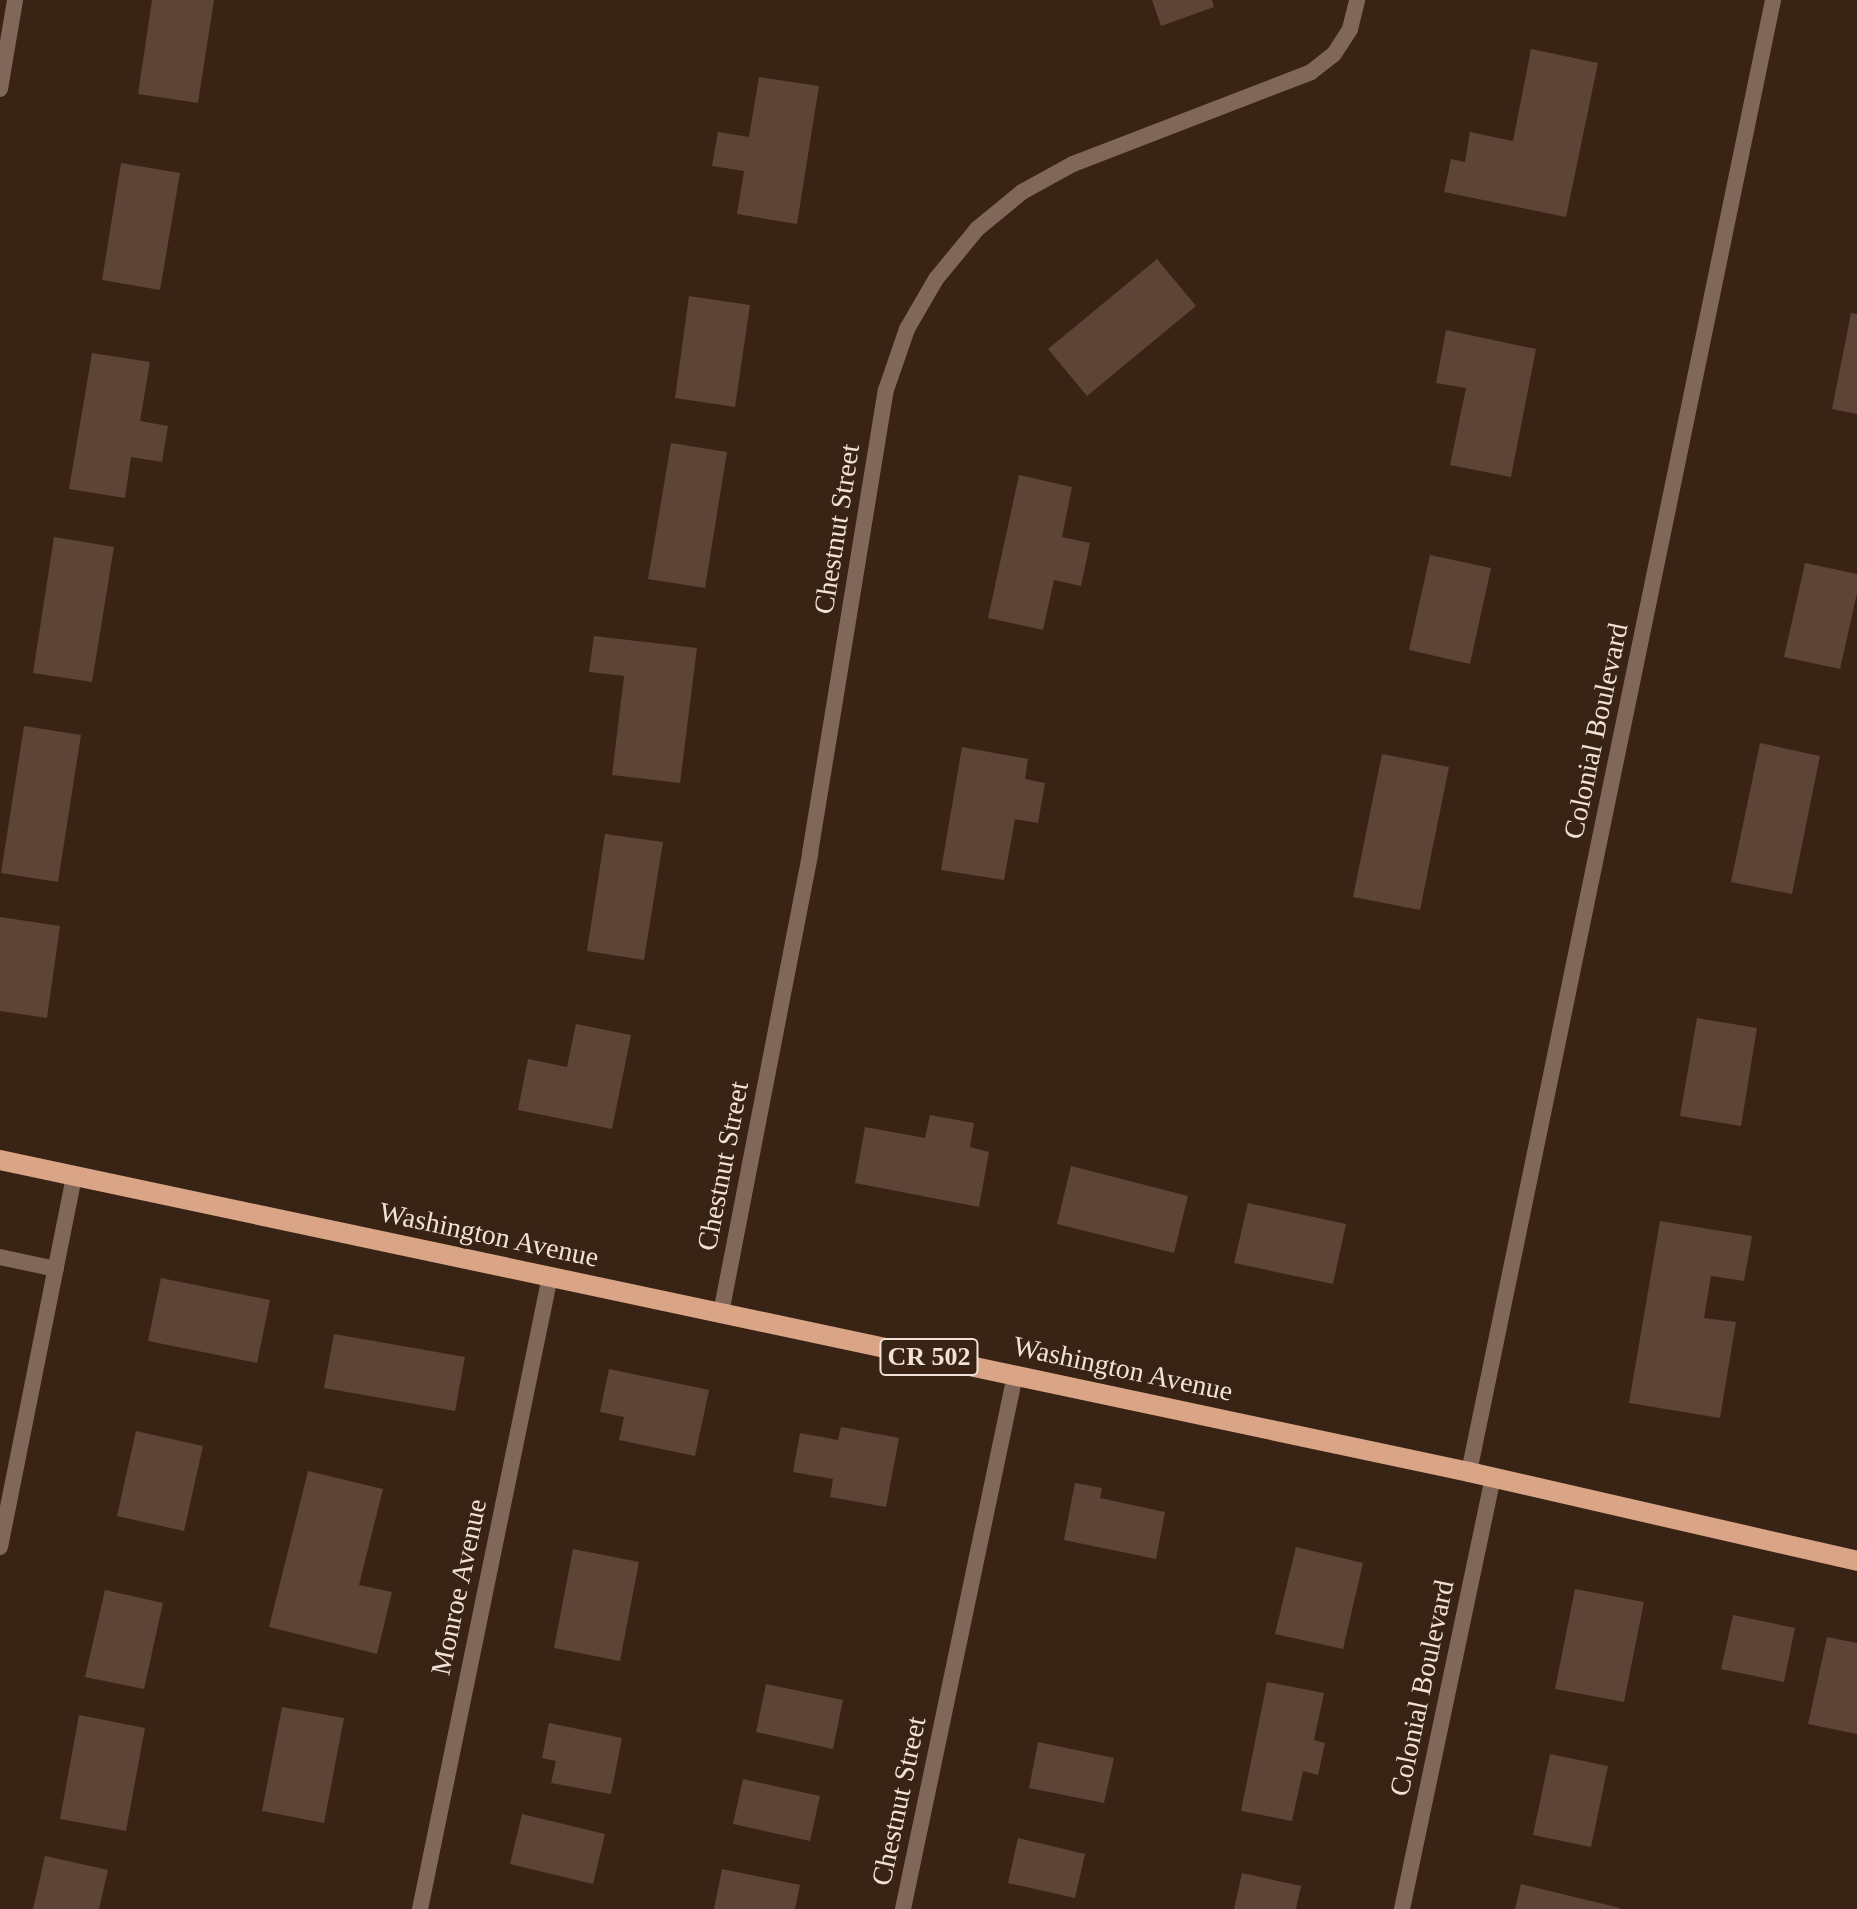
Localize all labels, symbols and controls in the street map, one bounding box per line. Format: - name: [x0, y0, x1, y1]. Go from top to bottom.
- street label: Chestnut Street: [807, 441, 867, 617]
- street label: Colonial Boulevard: [1557, 620, 1635, 842]
- street label: Chestnut Street: [690, 1078, 756, 1254]
- street label: Washington Avenue: [375, 1195, 603, 1275]
- street label: Washington Avenue: [1009, 1329, 1237, 1409]
- road number: CR 502: [879, 1335, 979, 1379]
- street label: Monroe Avenue: [424, 1495, 494, 1679]
- street label: Colonial Boulevard: [1383, 1577, 1461, 1799]
- street label: Chestnut Street: [865, 1713, 933, 1889]

